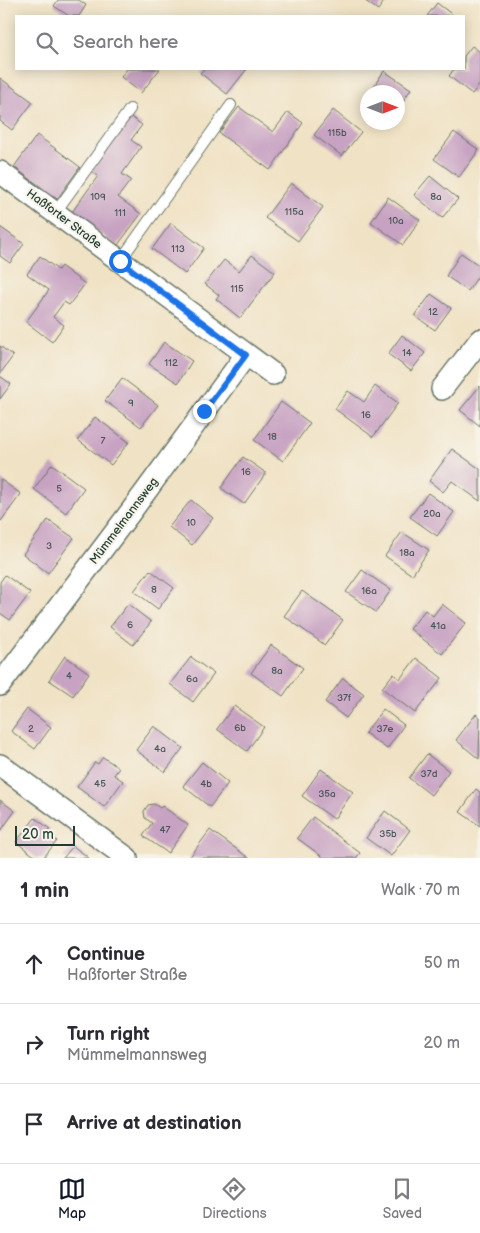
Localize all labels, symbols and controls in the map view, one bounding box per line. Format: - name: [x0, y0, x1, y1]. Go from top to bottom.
- search box: [15, 15, 465, 70]
- icon: search: [33, 29, 61, 57]
- text: Search here: [73, 31, 178, 54]
- north arrow: [360, 85, 405, 130]
- house number: 115b: [327, 127, 347, 139]
- street label: Haßforter Straße: [23, 186, 105, 252]
- house number: 109: [90, 191, 106, 203]
- house number: 8a: [430, 191, 442, 203]
- house number: 115a: [284, 206, 304, 218]
- house number: 111: [114, 207, 126, 219]
- house number: 10a: [388, 215, 404, 227]
- house number: 113: [171, 243, 185, 255]
- route start: [109, 250, 132, 273]
- house number: 115: [230, 283, 244, 295]
- house number: 12: [428, 306, 438, 318]
- house number: 14: [402, 347, 412, 359]
- house number: 112: [164, 357, 178, 369]
- house number: 9: [128, 397, 134, 409]
- route end: [193, 400, 216, 423]
- house number: 16: [361, 409, 371, 421]
- house number: 18: [267, 431, 277, 443]
- house number: 7: [101, 435, 106, 447]
- house number: 16: [241, 466, 251, 478]
- street label: Mümmelmannsweg: [86, 475, 162, 567]
- house number: 5: [56, 483, 62, 495]
- house number: 20a: [423, 508, 441, 520]
- house number: 10: [186, 517, 196, 529]
- house number: 3: [46, 540, 52, 552]
- house number: 18a: [399, 547, 415, 559]
- house number: 8: [151, 584, 157, 596]
- house number: 16a: [361, 585, 377, 597]
- house number: 6: [127, 619, 133, 631]
- house number: 41a: [430, 620, 446, 632]
- house number: 8a: [271, 665, 283, 677]
- house number: 4: [66, 670, 72, 682]
- house number: 6a: [186, 673, 198, 685]
- house number: 37f: [337, 692, 351, 704]
- house number: 6b: [234, 722, 246, 734]
- house number: 2: [28, 723, 34, 735]
- house number: 37e: [377, 723, 394, 735]
- house number: 4a: [154, 743, 166, 755]
- house number: 37d: [421, 768, 438, 780]
- house number: 45: [94, 778, 106, 790]
- house number: 4b: [200, 778, 212, 790]
- house number: 35a: [318, 788, 336, 800]
- scale bar: [15, 823, 75, 846]
- house number: 47: [159, 824, 171, 836]
- text: 20 m: [22, 826, 54, 843]
- house number: 35b: [379, 828, 397, 840]
- text: 1 min: [20, 878, 69, 903]
- text: Walk · 70 m: [381, 881, 460, 900]
- text: Continue: [67, 943, 145, 966]
- icon: ahead: [20, 950, 48, 978]
- text: 50 m: [424, 954, 460, 973]
- text: Haßforter Straße: [67, 966, 187, 985]
- text: Turn right: [67, 1023, 150, 1046]
- icon: right: [20, 1030, 48, 1058]
- text: 20 m: [424, 1034, 460, 1053]
- text: Mümmelmannsweg: [67, 1046, 207, 1065]
- icon: arrive: [20, 1110, 48, 1138]
- text: Arrive at destination: [67, 1112, 242, 1135]
- tab: Map: [58, 1175, 86, 1222]
- tab: Directions: [202, 1175, 267, 1222]
- tab: Saved: [383, 1175, 422, 1222]

